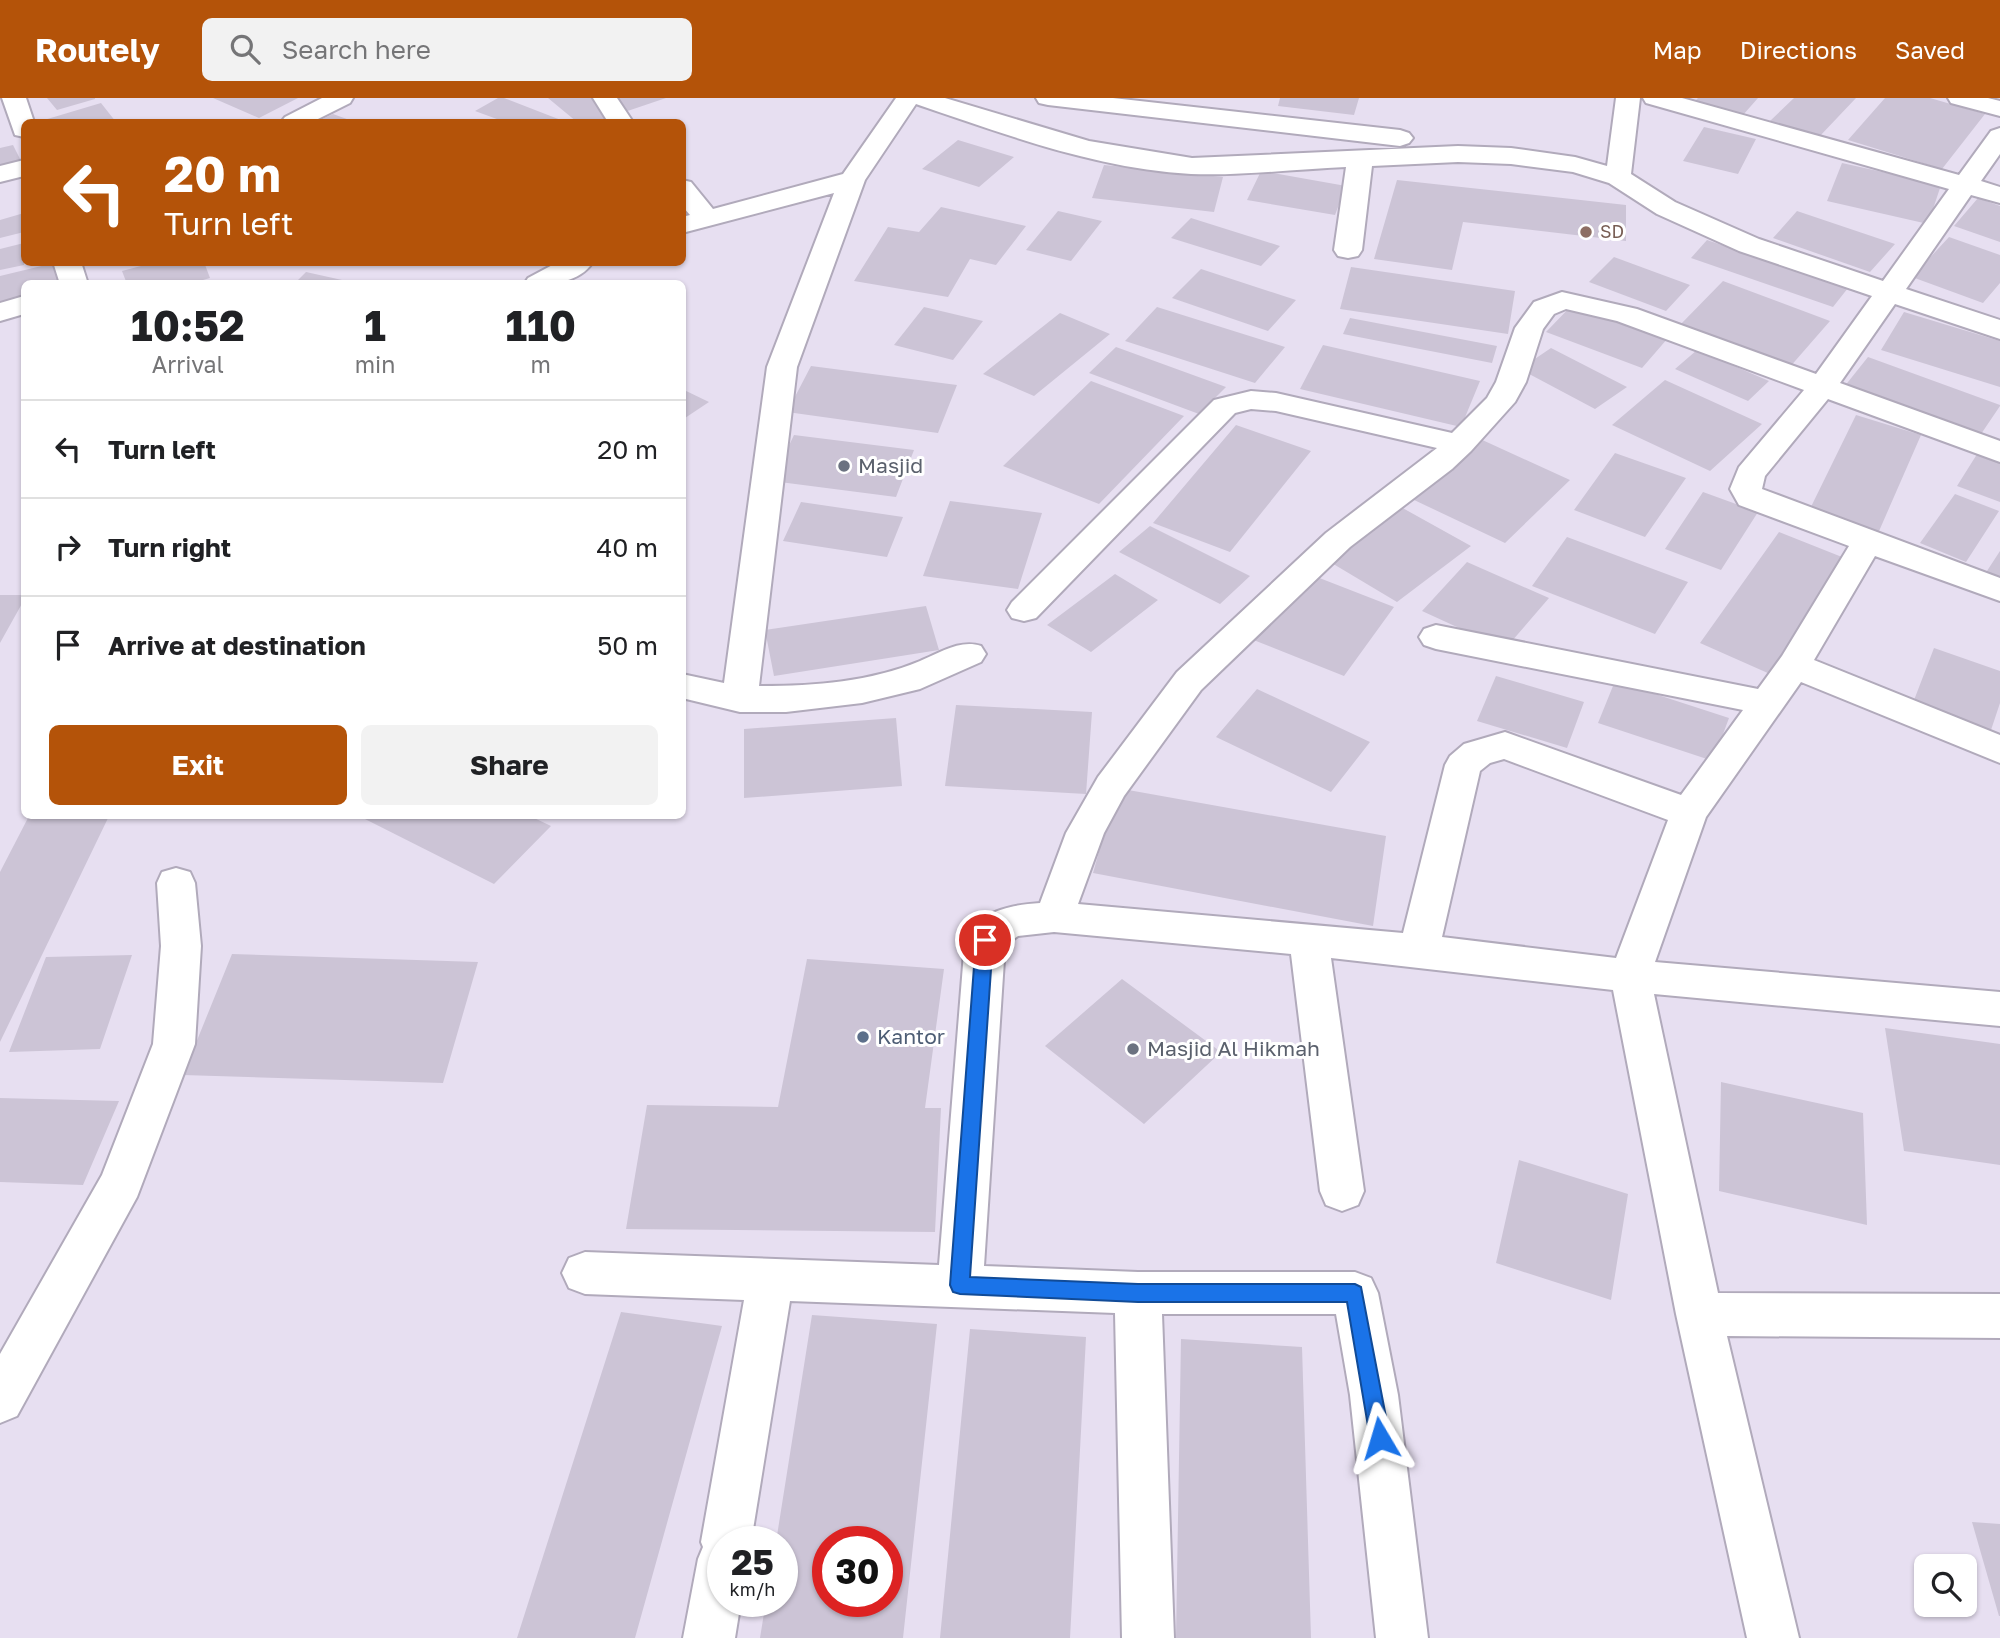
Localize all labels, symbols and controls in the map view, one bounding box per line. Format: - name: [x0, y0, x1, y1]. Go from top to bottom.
- search box: [202, 18, 692, 81]
- text: Routely: [35, 30, 160, 69]
- icon: search: [226, 30, 264, 68]
- text: Search here: [282, 34, 431, 65]
- text: Map: [1653, 35, 1702, 64]
- text: Directions: [1740, 35, 1857, 64]
- text: Saved: [1895, 35, 1965, 64]
- text: 20 m: [164, 144, 281, 203]
- icon: left: [49, 147, 140, 238]
- text: Turn left: [164, 204, 293, 242]
- place label: SD: [1600, 220, 1624, 242]
- marker: SD: [1578, 224, 1594, 240]
- text: 10:52: [131, 300, 245, 350]
- text: 1: [364, 300, 386, 350]
- text: 110: [505, 300, 576, 350]
- text: Arrival: [152, 350, 224, 378]
- text: min: [355, 350, 395, 378]
- text: m: [530, 350, 551, 378]
- icon: left: [49, 430, 87, 468]
- text: Turn left: [108, 434, 216, 465]
- text: 20 m: [597, 434, 658, 465]
- place label: Masjid: [858, 452, 923, 478]
- marker: Masjid: [836, 458, 852, 474]
- icon: right: [49, 528, 87, 566]
- text: Turn right: [108, 532, 231, 563]
- text: 40 m: [597, 532, 658, 563]
- icon: arrive: [49, 626, 87, 664]
- text: Arrive at destination: [108, 630, 366, 661]
- text: 50 m: [597, 630, 658, 661]
- button: Exit: [49, 725, 347, 805]
- button: Share: [361, 725, 658, 805]
- pin: [955, 910, 1015, 970]
- icon: arrive: [966, 921, 1004, 959]
- place label: Kantor: [877, 1023, 945, 1049]
- marker: Kantor: [855, 1029, 871, 1045]
- place label: Masjid Al Hikmah: [1147, 1035, 1320, 1061]
- marker: Masjid Al Hikmah: [1125, 1041, 1141, 1057]
- position arrow: [1343, 1401, 1417, 1475]
- speed limit sign: 30: [812, 1526, 903, 1617]
- text: 25: [731, 1541, 774, 1583]
- map controls: [1914, 1554, 1977, 1617]
- button: search: [1914, 1554, 1977, 1617]
- text: km/h: [730, 1578, 775, 1600]

